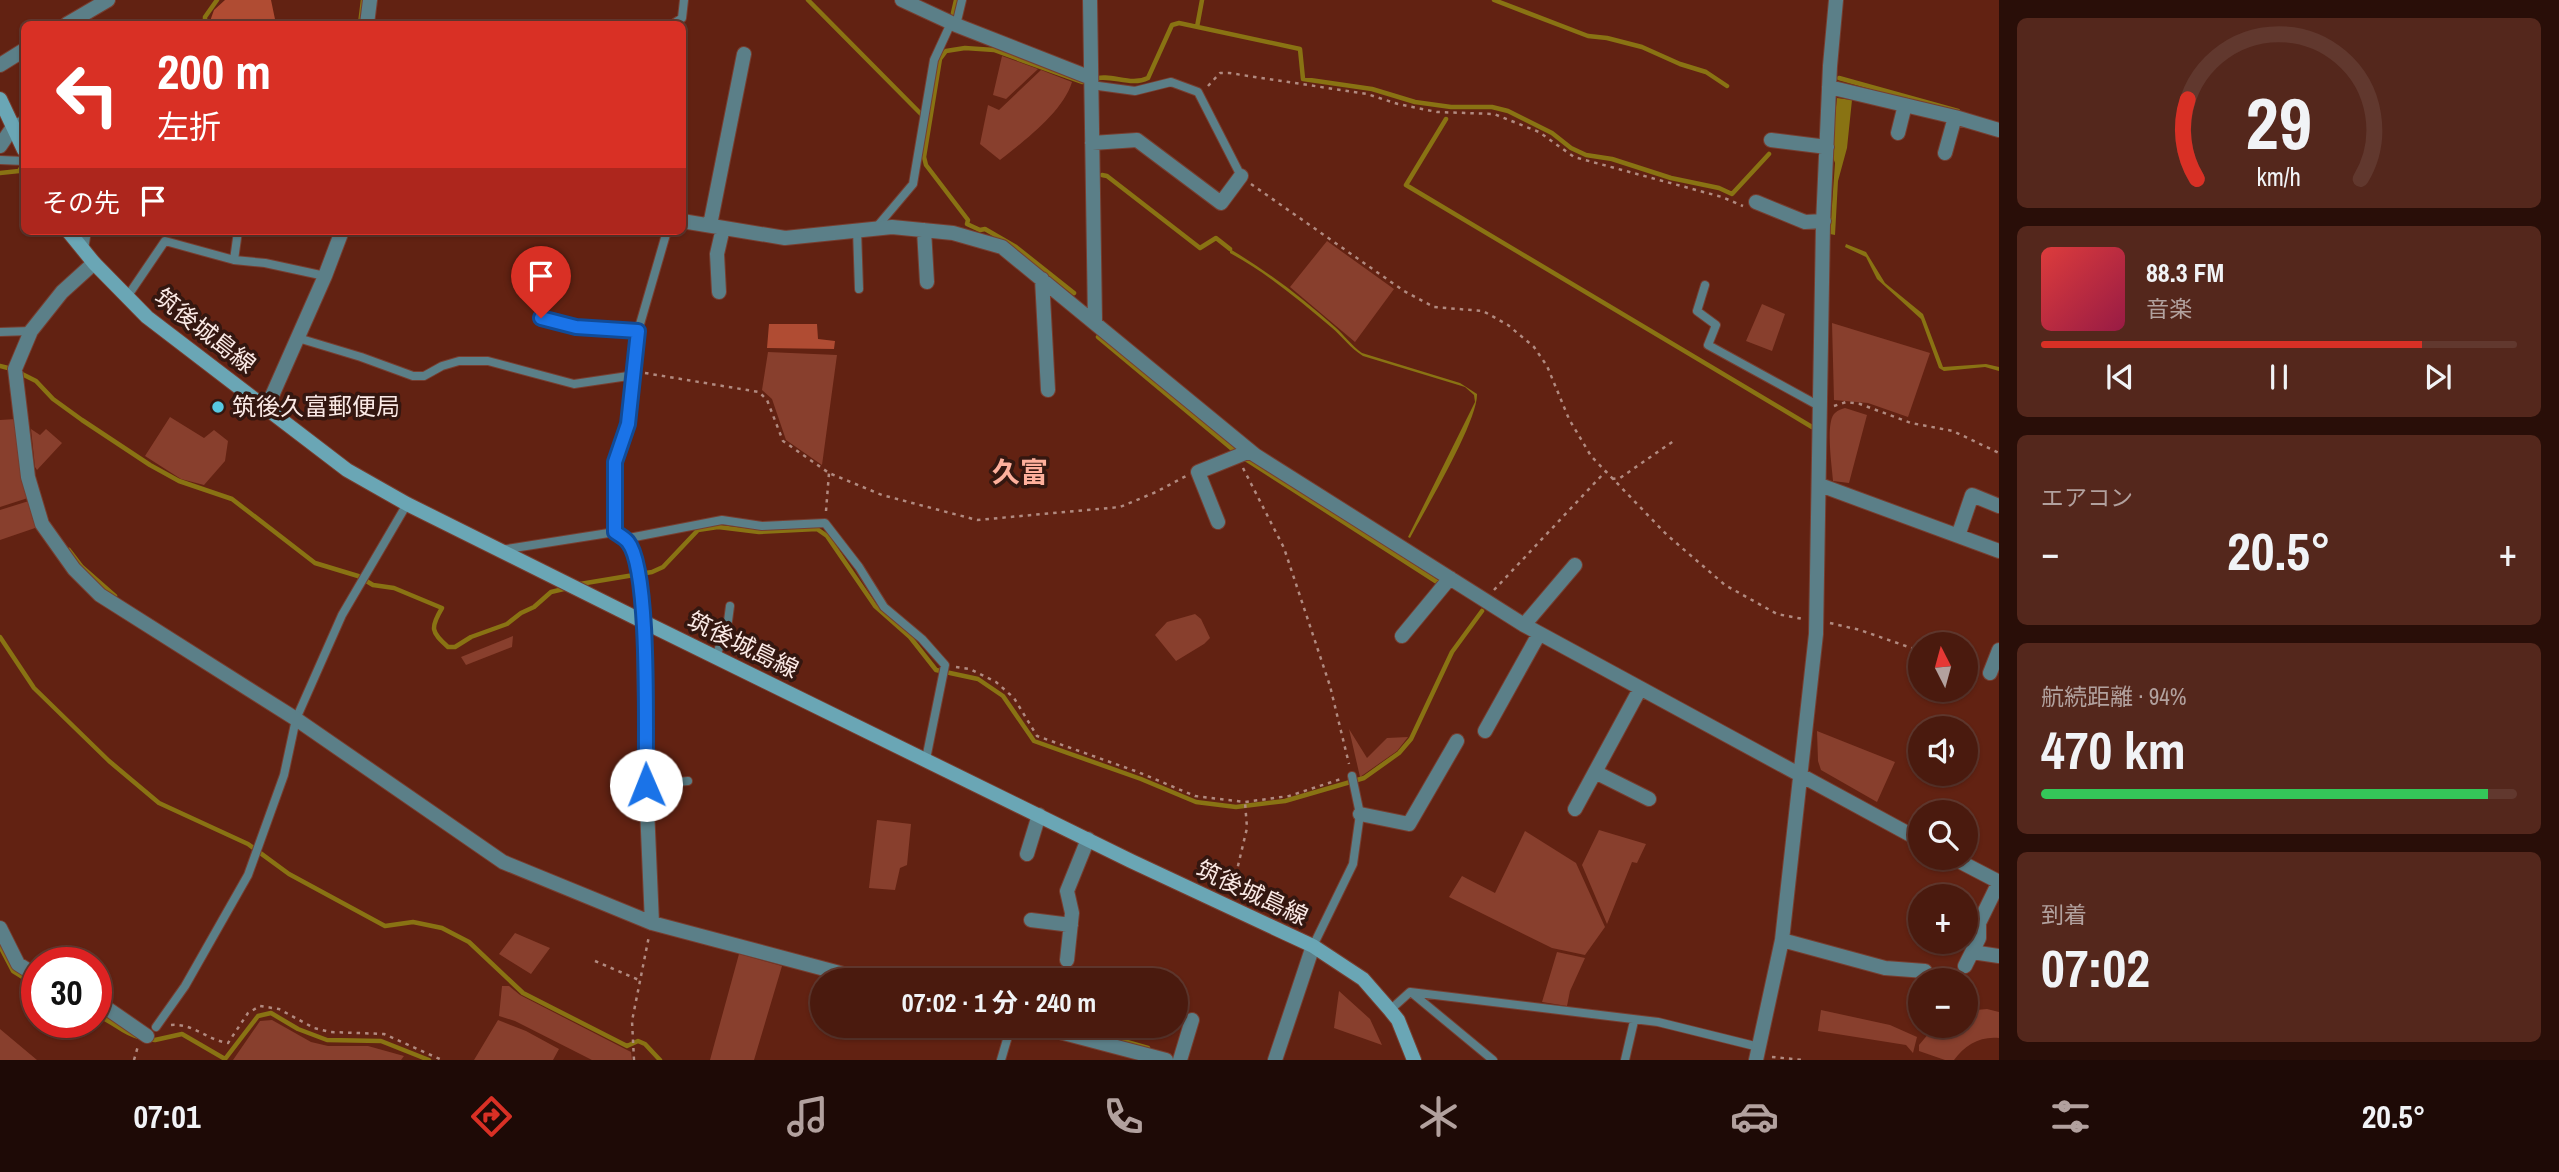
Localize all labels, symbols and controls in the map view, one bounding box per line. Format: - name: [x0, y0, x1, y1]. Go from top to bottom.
- text: 200 m: [157, 38, 271, 104]
- icon: left: [42, 49, 133, 140]
- text: 29: [2246, 75, 2312, 173]
- text: 左折: [157, 105, 221, 148]
- text: km/h: [2257, 160, 2301, 194]
- icon: arrive: [134, 182, 172, 220]
- text: その先: [42, 185, 120, 220]
- pin: [511, 246, 571, 318]
- text: 88.3 FM: [2146, 255, 2224, 290]
- icon: arrive: [522, 257, 560, 295]
- street label: 筑後城島線: [148, 281, 263, 380]
- text: 音楽: [2146, 293, 2192, 324]
- icon: previous: [2101, 358, 2139, 396]
- icon: pause: [2260, 358, 2298, 396]
- icon: next: [2419, 358, 2457, 396]
- place label: 筑後久富郵便局: [232, 390, 400, 422]
- marker: 筑後久富郵便局: [210, 399, 226, 415]
- district label: 久富: [992, 453, 1048, 491]
- text: エアコン: [2041, 482, 2133, 513]
- text: 20.5°: [2227, 516, 2331, 586]
- text: −: [2041, 527, 2059, 578]
- text: +: [2499, 527, 2517, 578]
- street label: 筑後城島線: [682, 603, 804, 685]
- north arrow: [1908, 632, 1978, 702]
- map controls: [1908, 632, 1978, 1038]
- text: 航続距離 · 94%: [2041, 681, 2186, 712]
- text: 470 km: [2041, 715, 2186, 785]
- button: sound: [1908, 716, 1978, 786]
- position arrow: [609, 748, 683, 822]
- button: search: [1908, 800, 1978, 870]
- street label: 筑後城島線: [1191, 852, 1314, 932]
- button: +: [1908, 884, 1978, 954]
- text: 到着: [2041, 899, 2087, 930]
- text: 07:02: [2041, 933, 2150, 1003]
- speed limit sign: 30: [21, 947, 112, 1038]
- button: −: [1908, 968, 1978, 1038]
- text: 07:02 · 1 分 · 240 m: [902, 985, 1096, 1020]
- icon: directions: [467, 1092, 516, 1141]
- icon: music: [783, 1092, 832, 1141]
- icon: phone: [1099, 1092, 1148, 1141]
- icon: climate: [1414, 1092, 1463, 1141]
- icon: car: [1730, 1092, 1779, 1141]
- icon: filters: [2046, 1092, 2095, 1141]
- text: 07:01: [133, 1095, 200, 1138]
- text: 20.5°: [2362, 1095, 2426, 1138]

